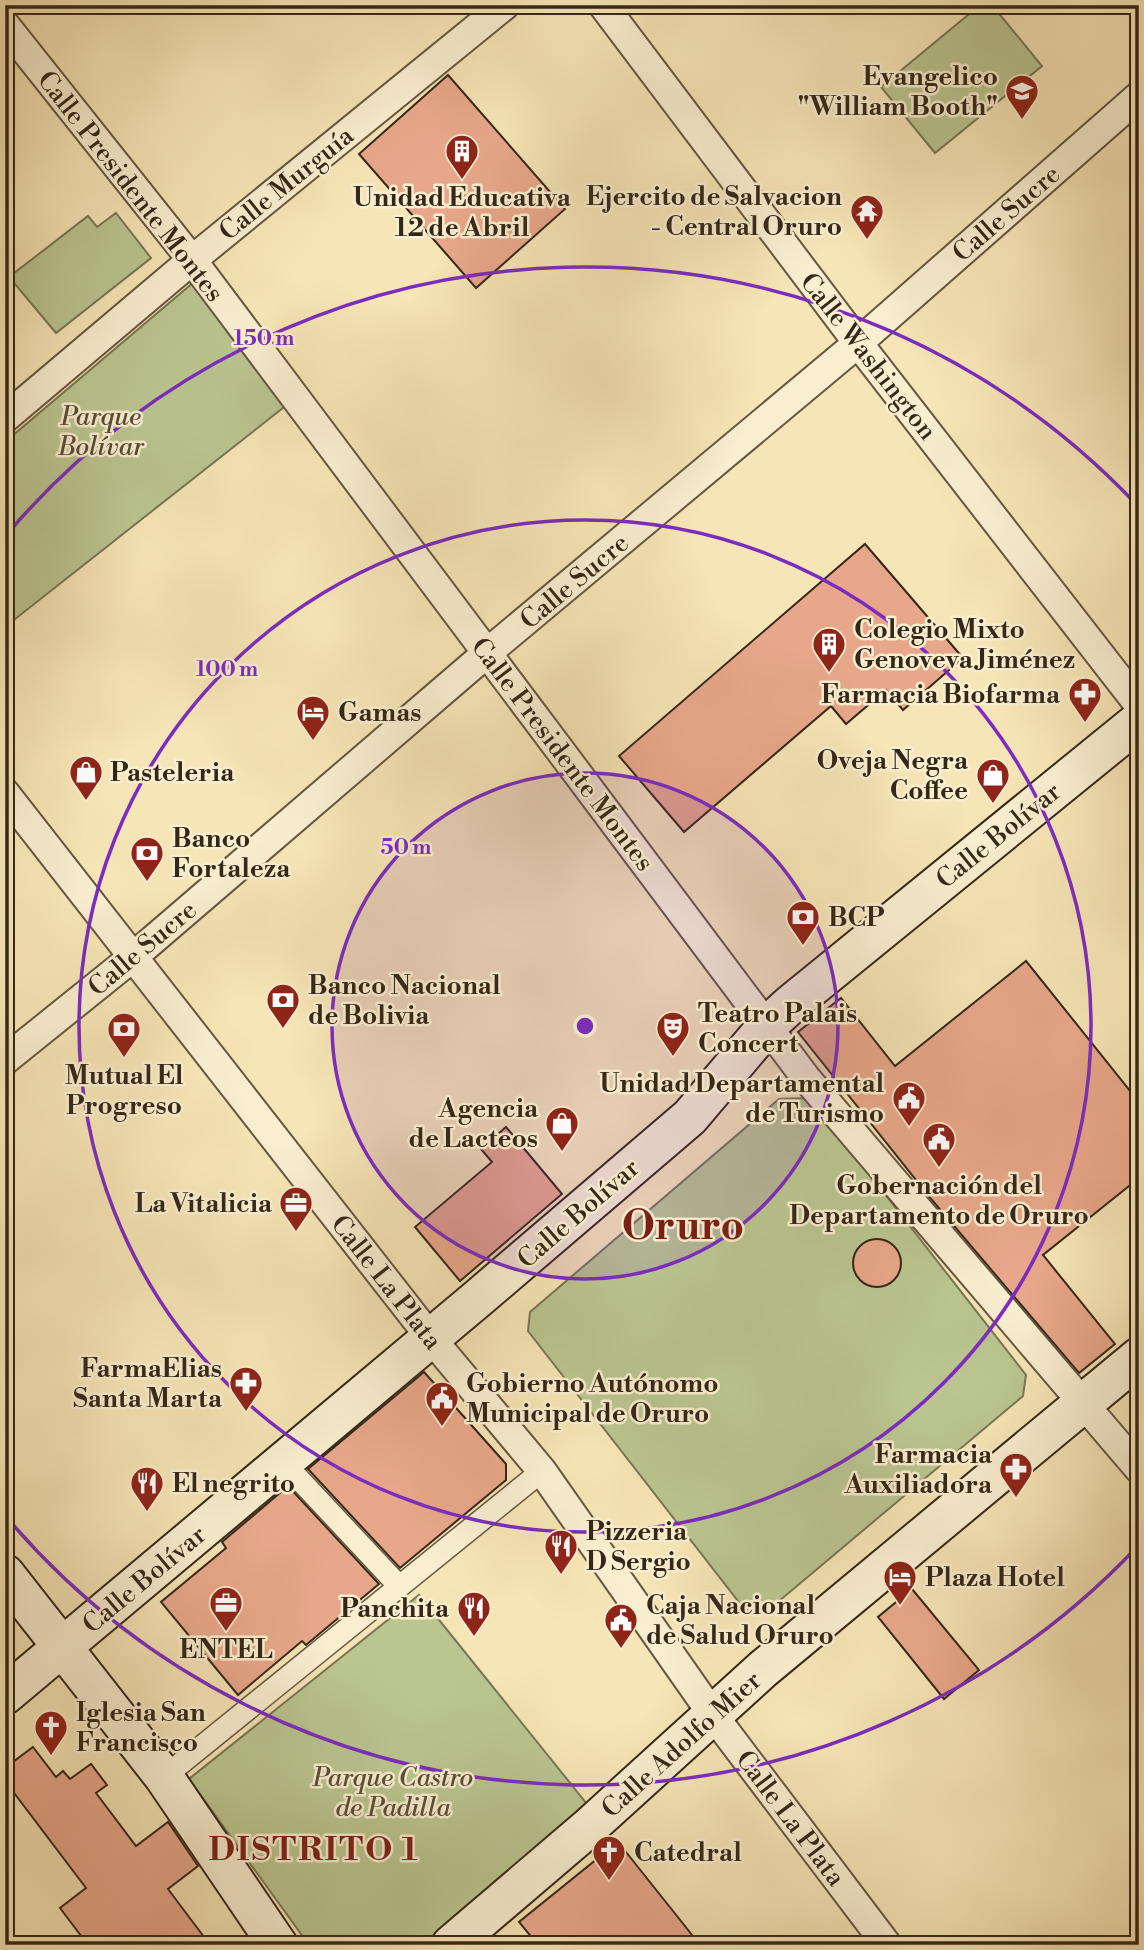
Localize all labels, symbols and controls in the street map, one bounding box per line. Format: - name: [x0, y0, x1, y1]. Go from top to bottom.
- place label: Evangelico "William Booth": [798, 61, 998, 123]
- street label: Calle Presidente Montes: [30, 65, 230, 308]
- school or university icon: Evangelico "William Booth": [1003, 72, 1041, 121]
- street label: Calle Murguía: [213, 119, 361, 248]
- building icon: Unidad Educativa 12 de Abril: [443, 132, 481, 181]
- street label: Calle Sucre: [946, 158, 1067, 269]
- place label: Ejercito de Salvacion - Central Oruro: [586, 181, 842, 243]
- place label: Unidad Educativa 12 de Abril: [353, 182, 572, 244]
- temple icon: Ejercito de Salvacion - Central Oruro: [848, 192, 886, 241]
- street label: Calle Washington: [793, 267, 943, 447]
- text: 150 m: [234, 326, 294, 352]
- park label: Parque Bolívar: [57, 401, 145, 463]
- street label: Calle Sucre: [514, 527, 635, 636]
- place label: Colegio Mixto Genoveva Jiménez: [854, 614, 1075, 676]
- building icon: Colegio Mixto Genoveva Jiménez: [810, 625, 848, 674]
- street label: Calle Presidente Montes: [464, 631, 661, 878]
- text: 100 m: [196, 657, 258, 683]
- pharmacy icon: Farmacia Biofarma: [1066, 675, 1104, 724]
- place label: Farmacia Biofarma: [821, 679, 1061, 711]
- hotel icon: Gamas: [294, 693, 332, 742]
- place label: Gamas: [338, 697, 422, 729]
- place label: Oveja Negra Coffee: [817, 745, 969, 807]
- shop icon: Pasteleria: [67, 753, 105, 802]
- shop icon: Oveja Negra Coffee: [974, 756, 1012, 805]
- place label: Pasteleria: [110, 757, 235, 789]
- street label: Calle Bolívar: [930, 776, 1067, 896]
- place label: Banco Fortaleza: [172, 823, 291, 885]
- bank icon: Banco Fortaleza: [128, 834, 166, 883]
- text: 50 m: [381, 835, 431, 861]
- street label: Calle Sucre: [82, 894, 203, 1003]
- bank icon: BCP: [784, 898, 822, 947]
- place label: BCP: [828, 902, 885, 934]
- place label: Banco Nacional de Bolivia: [308, 970, 501, 1032]
- bank icon: Banco Nacional de Bolivia: [264, 981, 302, 1030]
- place label: Teatro Palais Concert: [698, 998, 857, 1060]
- theatre icon: Teatro Palais Concert: [654, 1009, 692, 1058]
- bank icon: Mutual El Progreso: [105, 1010, 143, 1059]
- centre of rings: [573, 1014, 597, 1038]
- place label: Mutual El Progreso: [65, 1060, 184, 1122]
- place label: Unidad Departamental de Turismo: [599, 1068, 884, 1130]
- public building icon: Unidad Departamental de Turismo: [890, 1079, 928, 1128]
- place label: Agencia de Lacteos: [409, 1093, 539, 1155]
- shop icon: Agencia de Lacteos: [543, 1104, 581, 1153]
- public building icon: Gobernación del Departamento de Oruro: [920, 1120, 958, 1169]
- street label: Calle Bolívar: [511, 1152, 646, 1275]
- place label: Gobernación del Departamento de Oruro: [789, 1170, 1089, 1232]
- office icon: La Vitalicia: [277, 1184, 315, 1233]
- place label: La Vitalicia: [135, 1188, 273, 1220]
- district label: Oruro: [622, 1202, 744, 1252]
- street label: Calle La Plata: [324, 1209, 449, 1357]
- place label: FarmaElias Santa Marta: [73, 1353, 223, 1415]
- pharmacy icon: FarmaElias Santa Marta: [227, 1364, 265, 1413]
- place label: Gobierno Autónomo Municipal de Oruro: [466, 1368, 719, 1430]
- public building icon: Gobierno Autónomo Municipal de Oruro: [423, 1379, 461, 1428]
- place label: Farmacia Auxiliadora: [844, 1439, 993, 1501]
- pharmacy icon: Farmacia Auxiliadora: [997, 1450, 1035, 1499]
- restaurant icon: El negrito: [128, 1464, 166, 1513]
- place label: El negrito: [172, 1468, 295, 1500]
- place label: Pizzeria D Sergio: [586, 1516, 691, 1578]
- street label: Calle Bolívar: [76, 1519, 213, 1641]
- restaurant icon: Pizzeria D Sergio: [542, 1527, 580, 1576]
- hotel icon: Plaza Hotel: [881, 1558, 919, 1607]
- place label: Plaza Hotel: [925, 1562, 1065, 1594]
- office icon: ENTEL: [207, 1584, 245, 1633]
- restaurant icon: Panchita: [455, 1589, 493, 1638]
- place label: Caja Nacional de Salud Oruro: [646, 1590, 834, 1652]
- place label: Panchita: [340, 1593, 450, 1625]
- public building icon: Caja Nacional de Salud Oruro: [602, 1601, 640, 1650]
- place label: ENTEL: [179, 1634, 273, 1666]
- street label: Calle Adolfo Mier: [595, 1665, 768, 1825]
- place label: Iglesia San Francisco: [76, 1697, 206, 1759]
- church icon: Iglesia San Francisco: [32, 1708, 70, 1757]
- street label: Calle La Plata: [729, 1744, 852, 1894]
- park label: Parque Castro de Padilla: [312, 1762, 473, 1824]
- district label: DISTRITO 1: [208, 1830, 420, 1871]
- church icon: Catedral: [590, 1833, 628, 1882]
- place label: Catedral: [634, 1837, 742, 1869]

